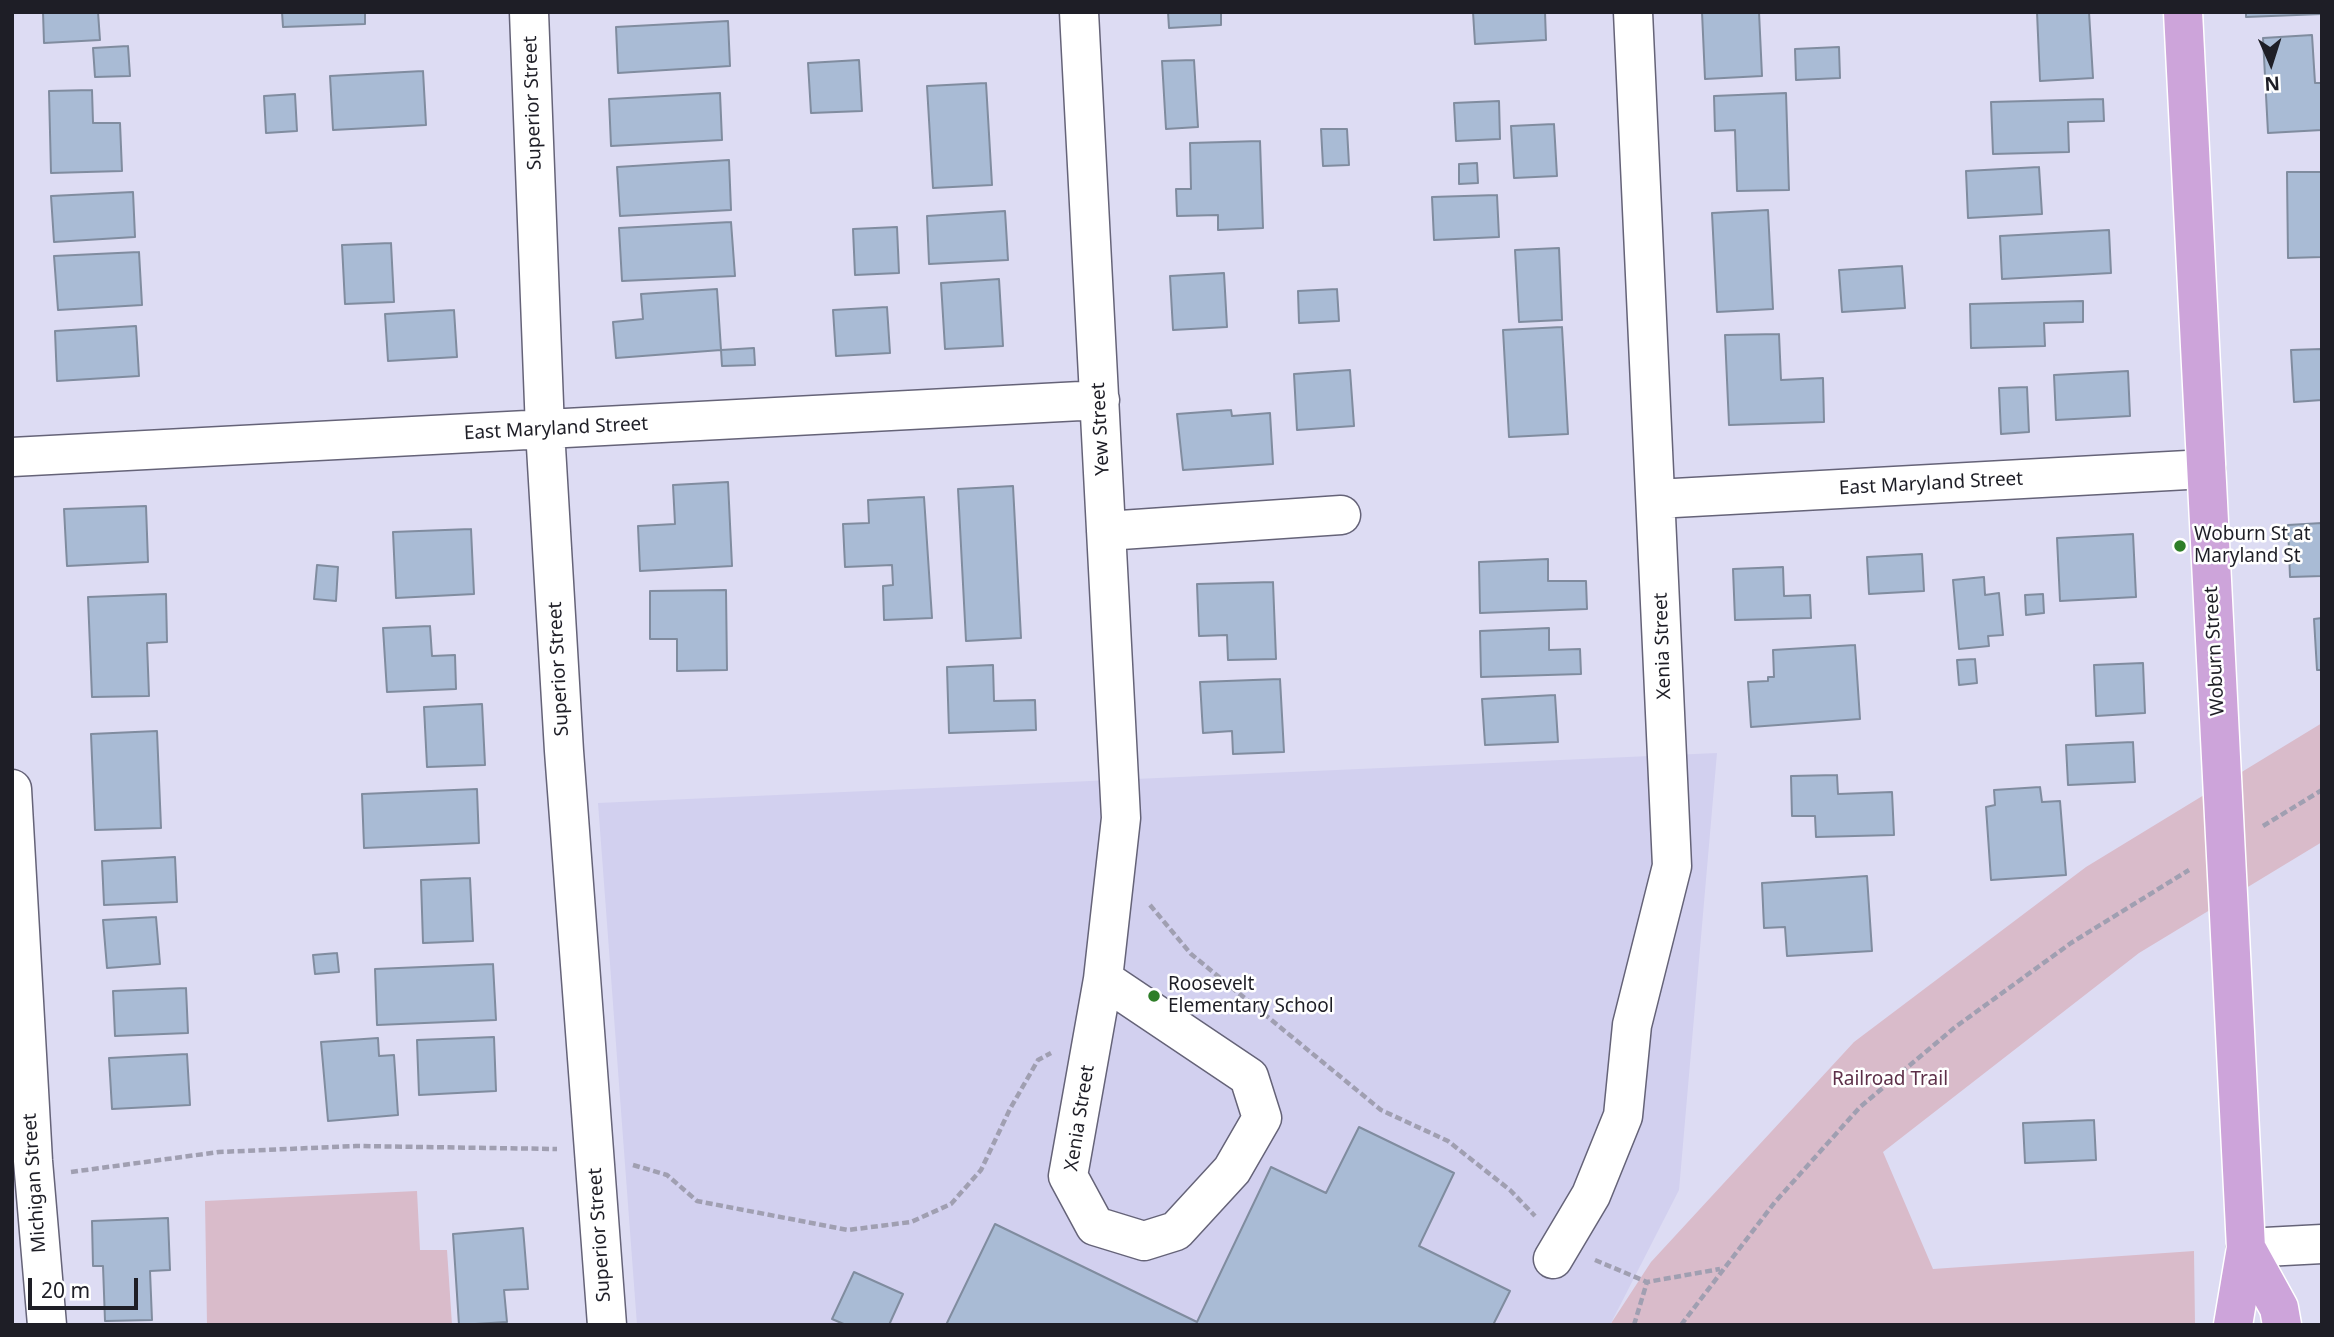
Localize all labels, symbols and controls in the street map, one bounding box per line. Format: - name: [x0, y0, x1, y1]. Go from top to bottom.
- north arrow: [2236, 28, 2306, 98]
- street label: Superior Street: [519, 35, 547, 171]
- text: N: [2264, 71, 2281, 97]
- street label: Yew Street: [1087, 382, 1115, 476]
- street label: East Maryland Street: [463, 413, 649, 445]
- street label: East Maryland Street: [1838, 468, 2024, 500]
- place label: Woburn St at Maryland St: [2194, 524, 2310, 568]
- marker: Woburn St at Maryland St: [2172, 538, 2188, 554]
- street label: Woburn Street: [2200, 586, 2230, 716]
- street label: Xenia Street: [1650, 592, 1676, 700]
- street label: Superior Street: [544, 601, 574, 737]
- place label: Roosevelt Elementary School: [1168, 974, 1334, 1018]
- marker: Roosevelt Elementary School: [1146, 988, 1162, 1004]
- street label: Xenia Street: [1060, 1063, 1100, 1173]
- park label: Railroad Trail: [1832, 1069, 1948, 1091]
- street label: Michigan Street: [19, 1112, 51, 1254]
- street label: Superior Street: [584, 1167, 616, 1303]
- scale bar: [32, 1264, 142, 1308]
- text: 20 m: [41, 1276, 90, 1304]

